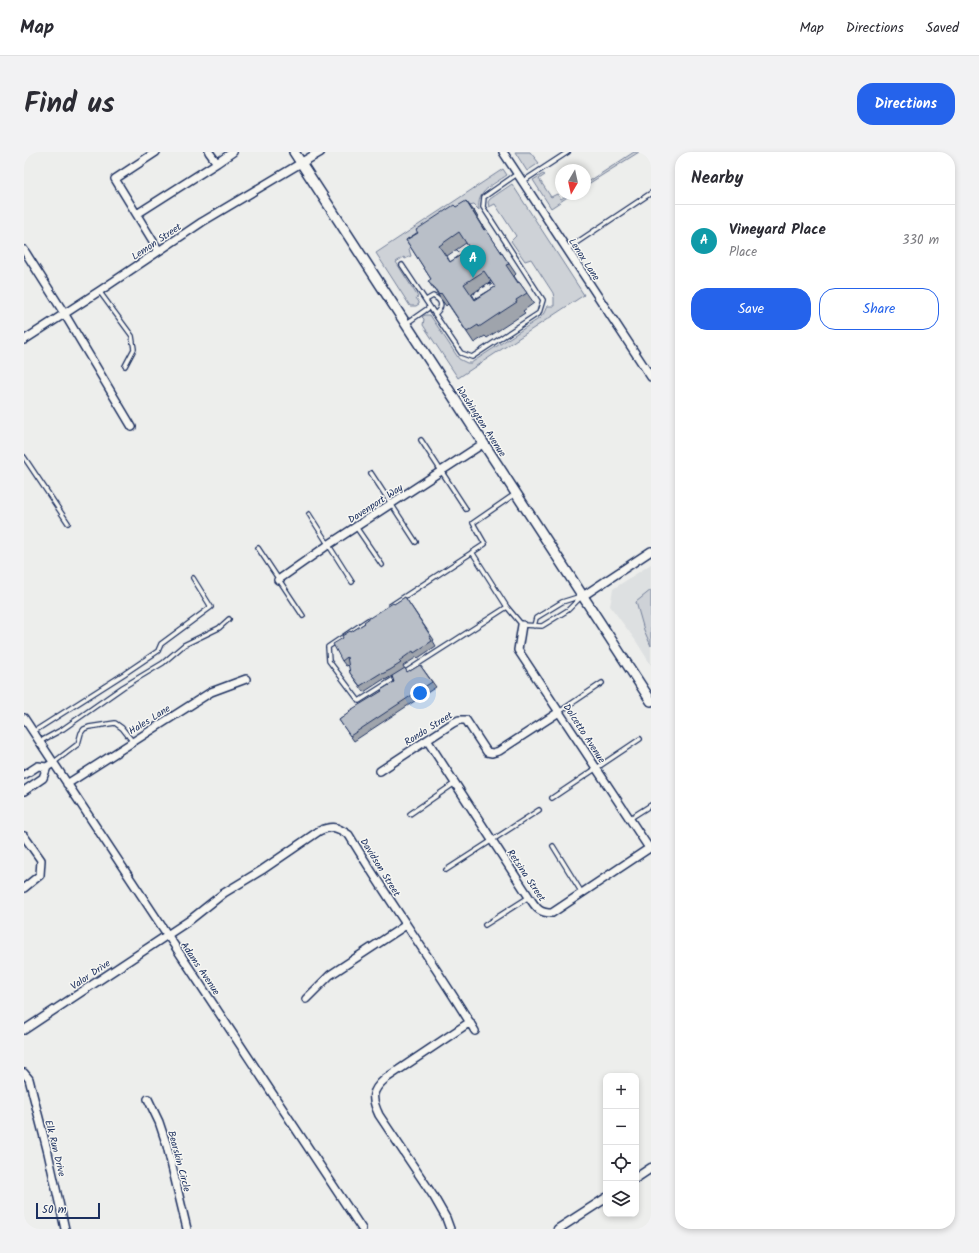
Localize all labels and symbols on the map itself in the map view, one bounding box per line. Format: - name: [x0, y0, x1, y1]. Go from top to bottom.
- north arrow: [555, 164, 591, 200]
- street label: Lemon Street: [128, 219, 185, 264]
- street label: Lenox Lane: [564, 235, 604, 284]
- pin: A: [460, 245, 486, 278]
- street label: Washington Avenue: [452, 383, 510, 461]
- street label: Davenport Way: [345, 480, 407, 528]
- your location: [410, 683, 430, 703]
- street label: Hales Lane: [126, 700, 174, 739]
- street label: Dolcetto Avenue: [559, 701, 610, 767]
- street label: Rondo Street: [401, 708, 456, 750]
- street label: Davidson Street: [356, 835, 405, 900]
- street label: Retsina Street: [503, 846, 550, 905]
- street label: Adams Avenue: [176, 939, 224, 999]
- street label: Valor Drive: [67, 955, 114, 994]
- street label: Elk Run Drive: [40, 1118, 70, 1179]
- street label: Bearskin Circle: [163, 1129, 195, 1194]
- scale bar: [36, 1201, 100, 1220]

